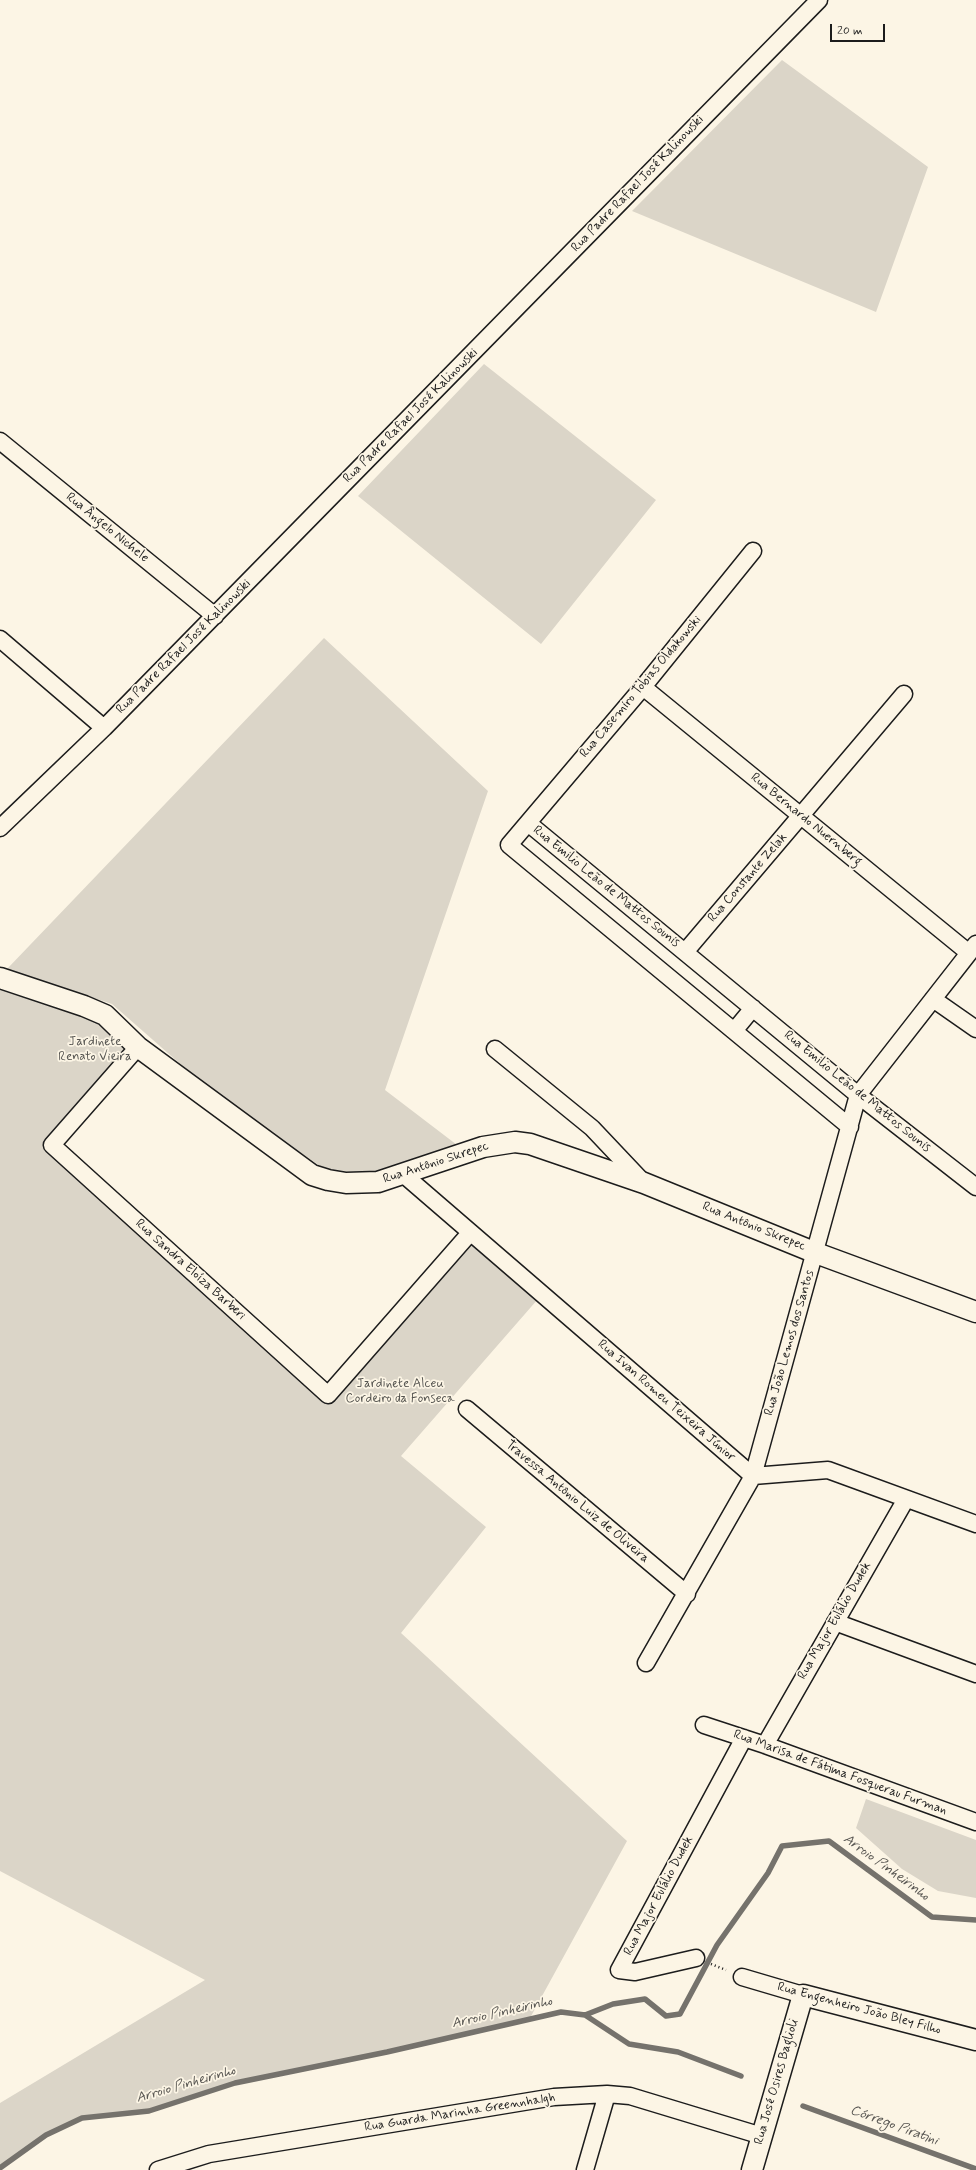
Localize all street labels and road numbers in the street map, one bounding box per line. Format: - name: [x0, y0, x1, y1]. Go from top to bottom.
- street label: Rua Padre Rafael José Kalinowski: [568, 112, 708, 256]
- street label: Rua Padre Rafael José Kalinowski: [340, 345, 482, 487]
- street label: Rua Ângelo Nichele: [62, 490, 152, 566]
- street label: Rua Padre Rafael José Kalinowski: [113, 576, 255, 718]
- street label: Rua Casemiro Tobias Oldakowski: [577, 613, 705, 761]
- street label: Rua Bernardo Nuernberg: [747, 770, 865, 870]
- street label: Rua Emilio Leão de Mattos Sounis: [529, 823, 683, 951]
- street label: Rua Constante Zelak: [705, 830, 791, 926]
- street label: Rua Emilio Leão de Mattos Sounis: [780, 1028, 934, 1156]
- street label: Rua Antônio Skrepec: [381, 1139, 491, 1187]
- street label: Rua Antônio Skrepec: [700, 1199, 808, 1255]
- street label: Rua Sandra Eloíza Barberi: [131, 1216, 249, 1324]
- street label: Rua João Lemos dos Santos: [762, 1268, 818, 1418]
- street label: Rua Ivan Romeu Teixeira Júnior: [594, 1337, 738, 1465]
- street label: Travessa Antônio Luiz de Oliveira: [502, 1437, 652, 1567]
- street label: Rua Major Eulálio Dudek: [795, 1559, 875, 1683]
- street label: Rua Marisa de Fátima Fosquerau Furman: [731, 1727, 949, 1819]
- street label: Rua Major Eulálio Dudek: [621, 1834, 697, 1958]
- street label: Rua Engenheiro João Bley Filho: [775, 1980, 943, 2038]
- street label: Rua José Osires Baglioli: [752, 2017, 802, 2147]
- street label: Rua Guarda Marinha Greennhalgh: [363, 2090, 557, 2136]

